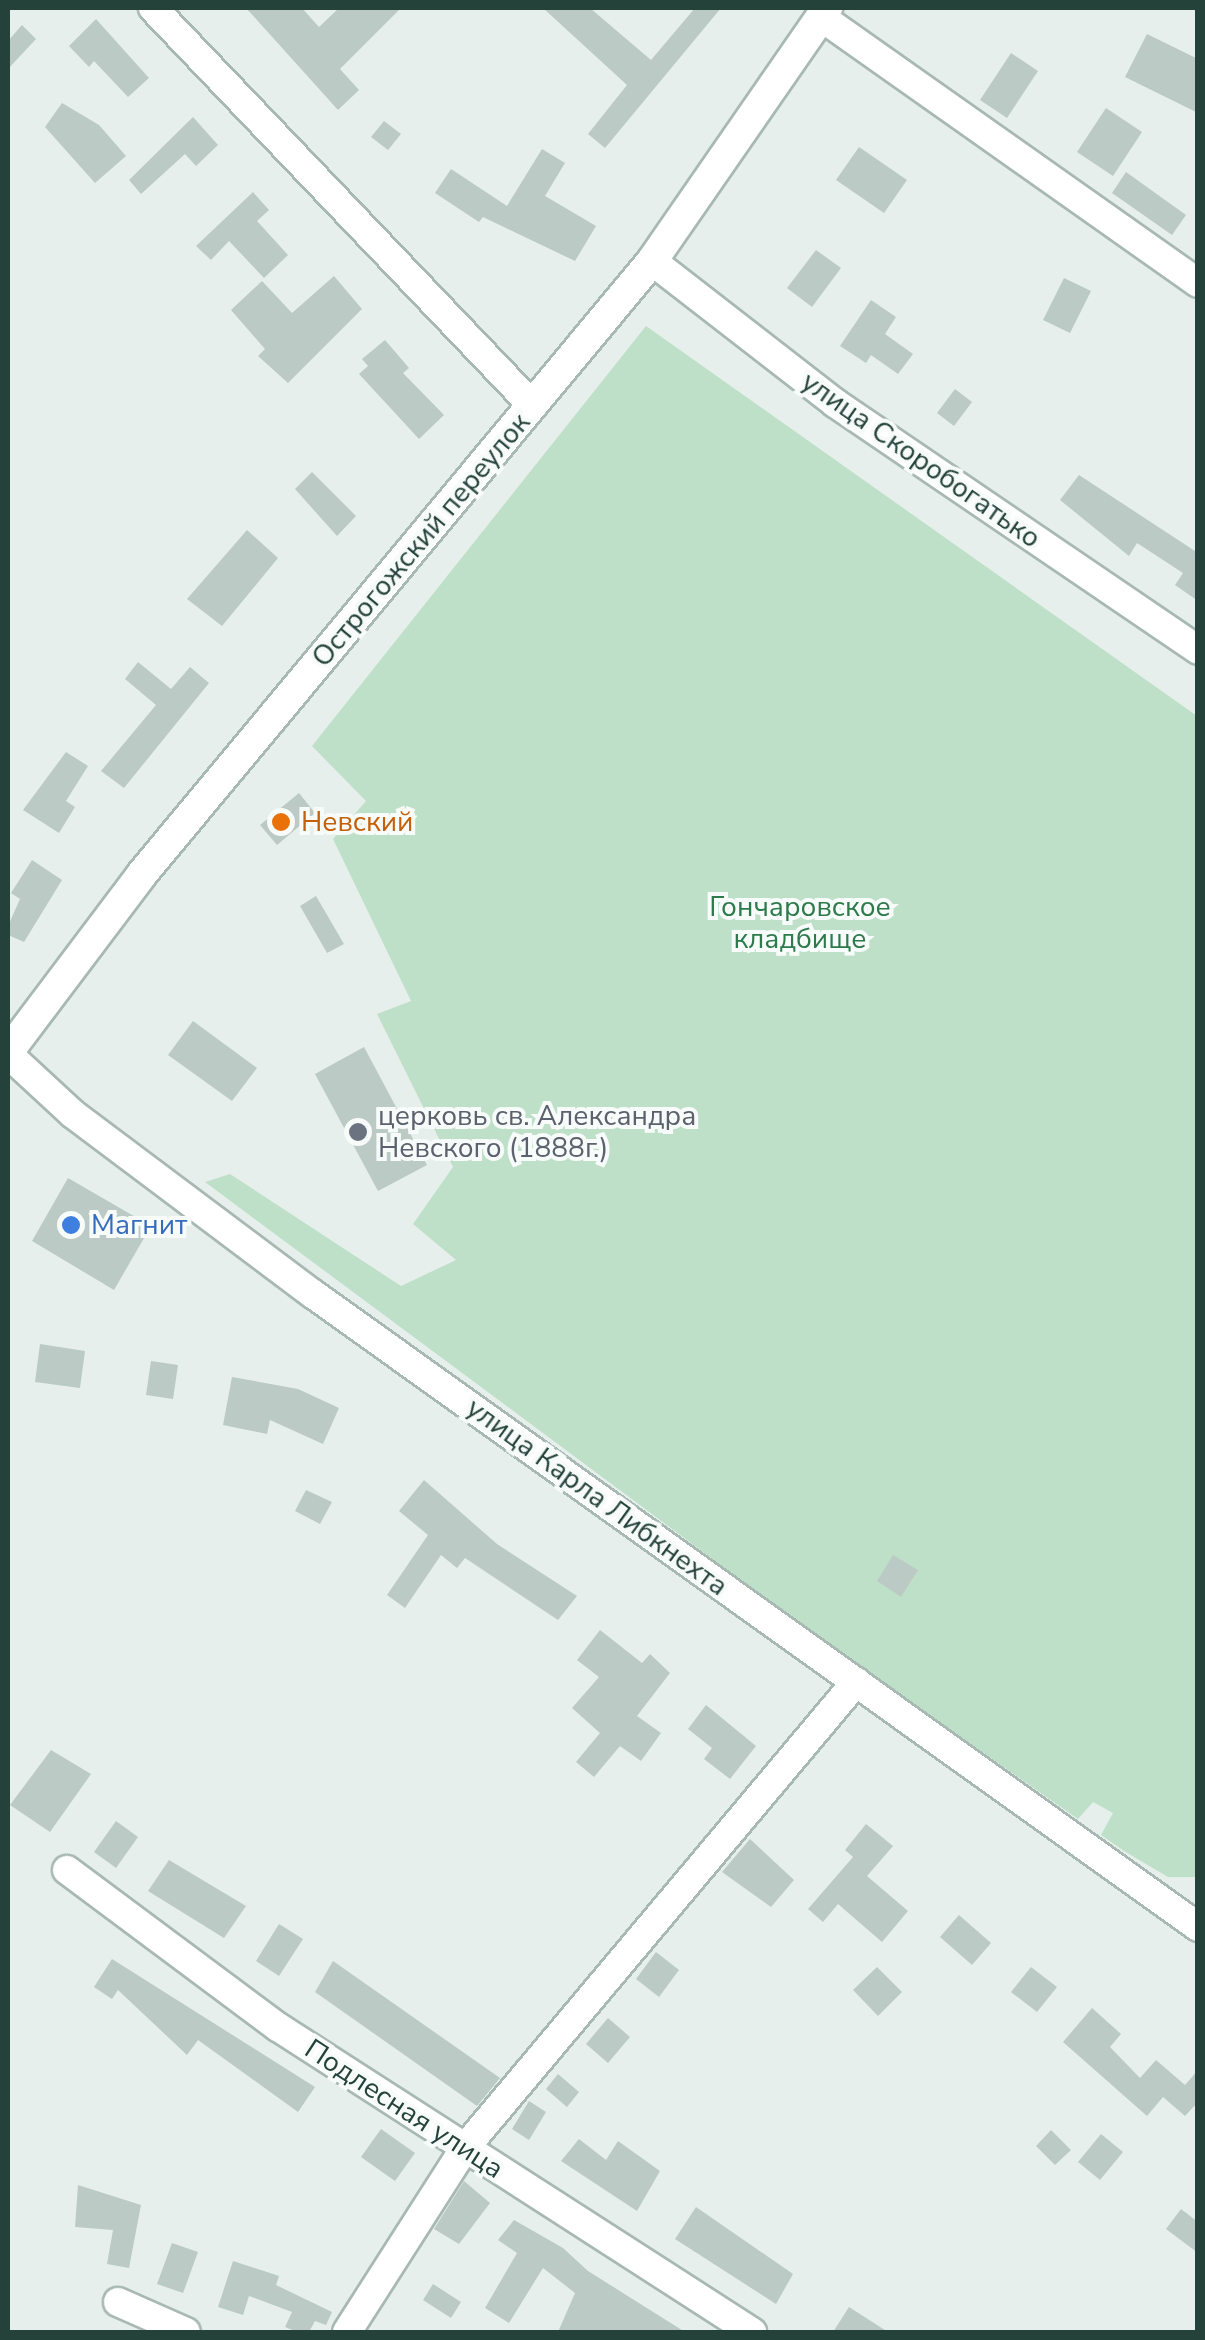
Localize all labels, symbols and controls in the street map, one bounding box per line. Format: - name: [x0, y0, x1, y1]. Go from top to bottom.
- street label: улица Скоробогатько: [795, 365, 1047, 555]
- street label: Острогожский переулок: [305, 406, 537, 674]
- place label: Невский: [301, 805, 413, 839]
- marker: Невский: [270, 811, 292, 833]
- park label: Гончаровское кладбище: [709, 890, 891, 956]
- place label: церковь св. Александра Невского (1888г.): [378, 1099, 696, 1165]
- marker: церковь св. Александра Невского (1888г.): [347, 1121, 369, 1143]
- place label: Магнит: [91, 1208, 187, 1242]
- marker: Магнит: [60, 1214, 82, 1236]
- street label: улица Карла Либкнехта: [460, 1391, 734, 1603]
- street label: Подлесная улица: [298, 2032, 510, 2186]

